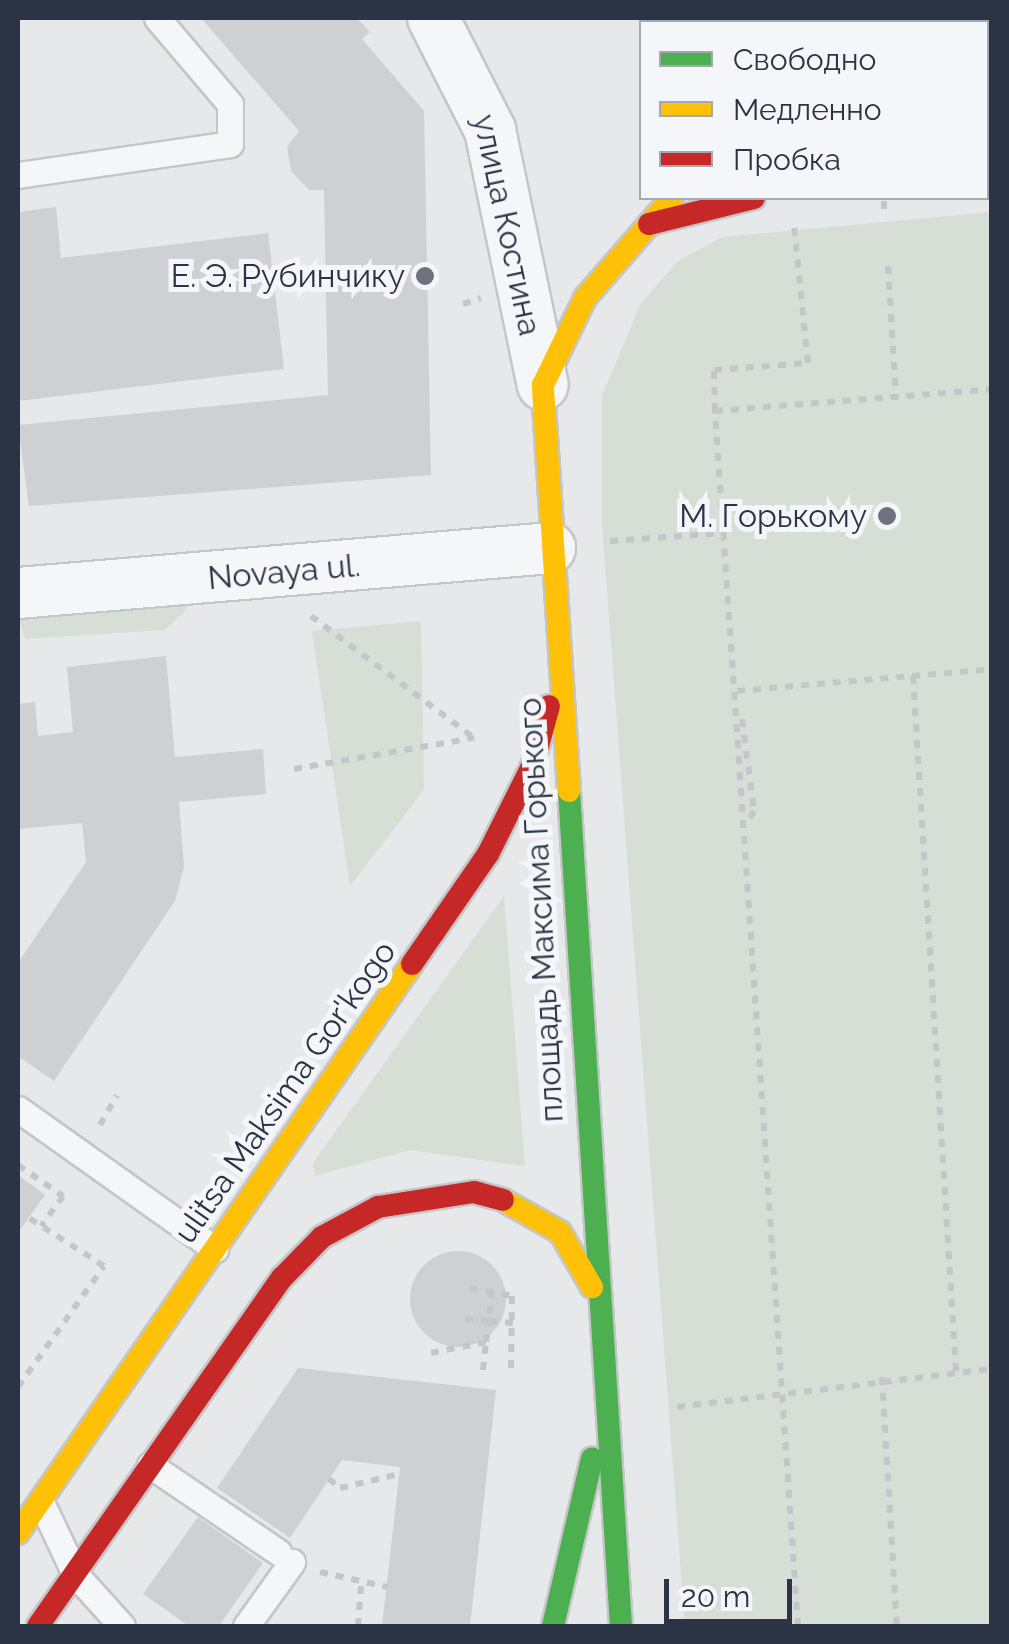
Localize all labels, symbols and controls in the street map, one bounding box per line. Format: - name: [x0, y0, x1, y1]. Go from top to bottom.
- legend: [639, 20, 989, 200]
- text: Свободно: [733, 42, 876, 77]
- text: Медленно: [733, 92, 882, 127]
- street label: улица Костина: [465, 111, 549, 339]
- text: Пробка: [733, 142, 841, 177]
- place label: Е. Э. Рубинчику: [171, 257, 405, 295]
- marker: Е. Э. Рубинчику: [414, 265, 436, 287]
- place label: М. Горькому: [679, 497, 867, 535]
- marker: М. Горькому: [876, 505, 898, 527]
- street label: Novaya ul.: [206, 546, 362, 598]
- street label: площадь Максима Горького: [511, 697, 571, 1123]
- street label: ulitsa Maksima Gor'kogo: [166, 934, 404, 1250]
- scale bar: [669, 1559, 796, 1621]
- text: 20 m: [681, 1579, 750, 1614]

